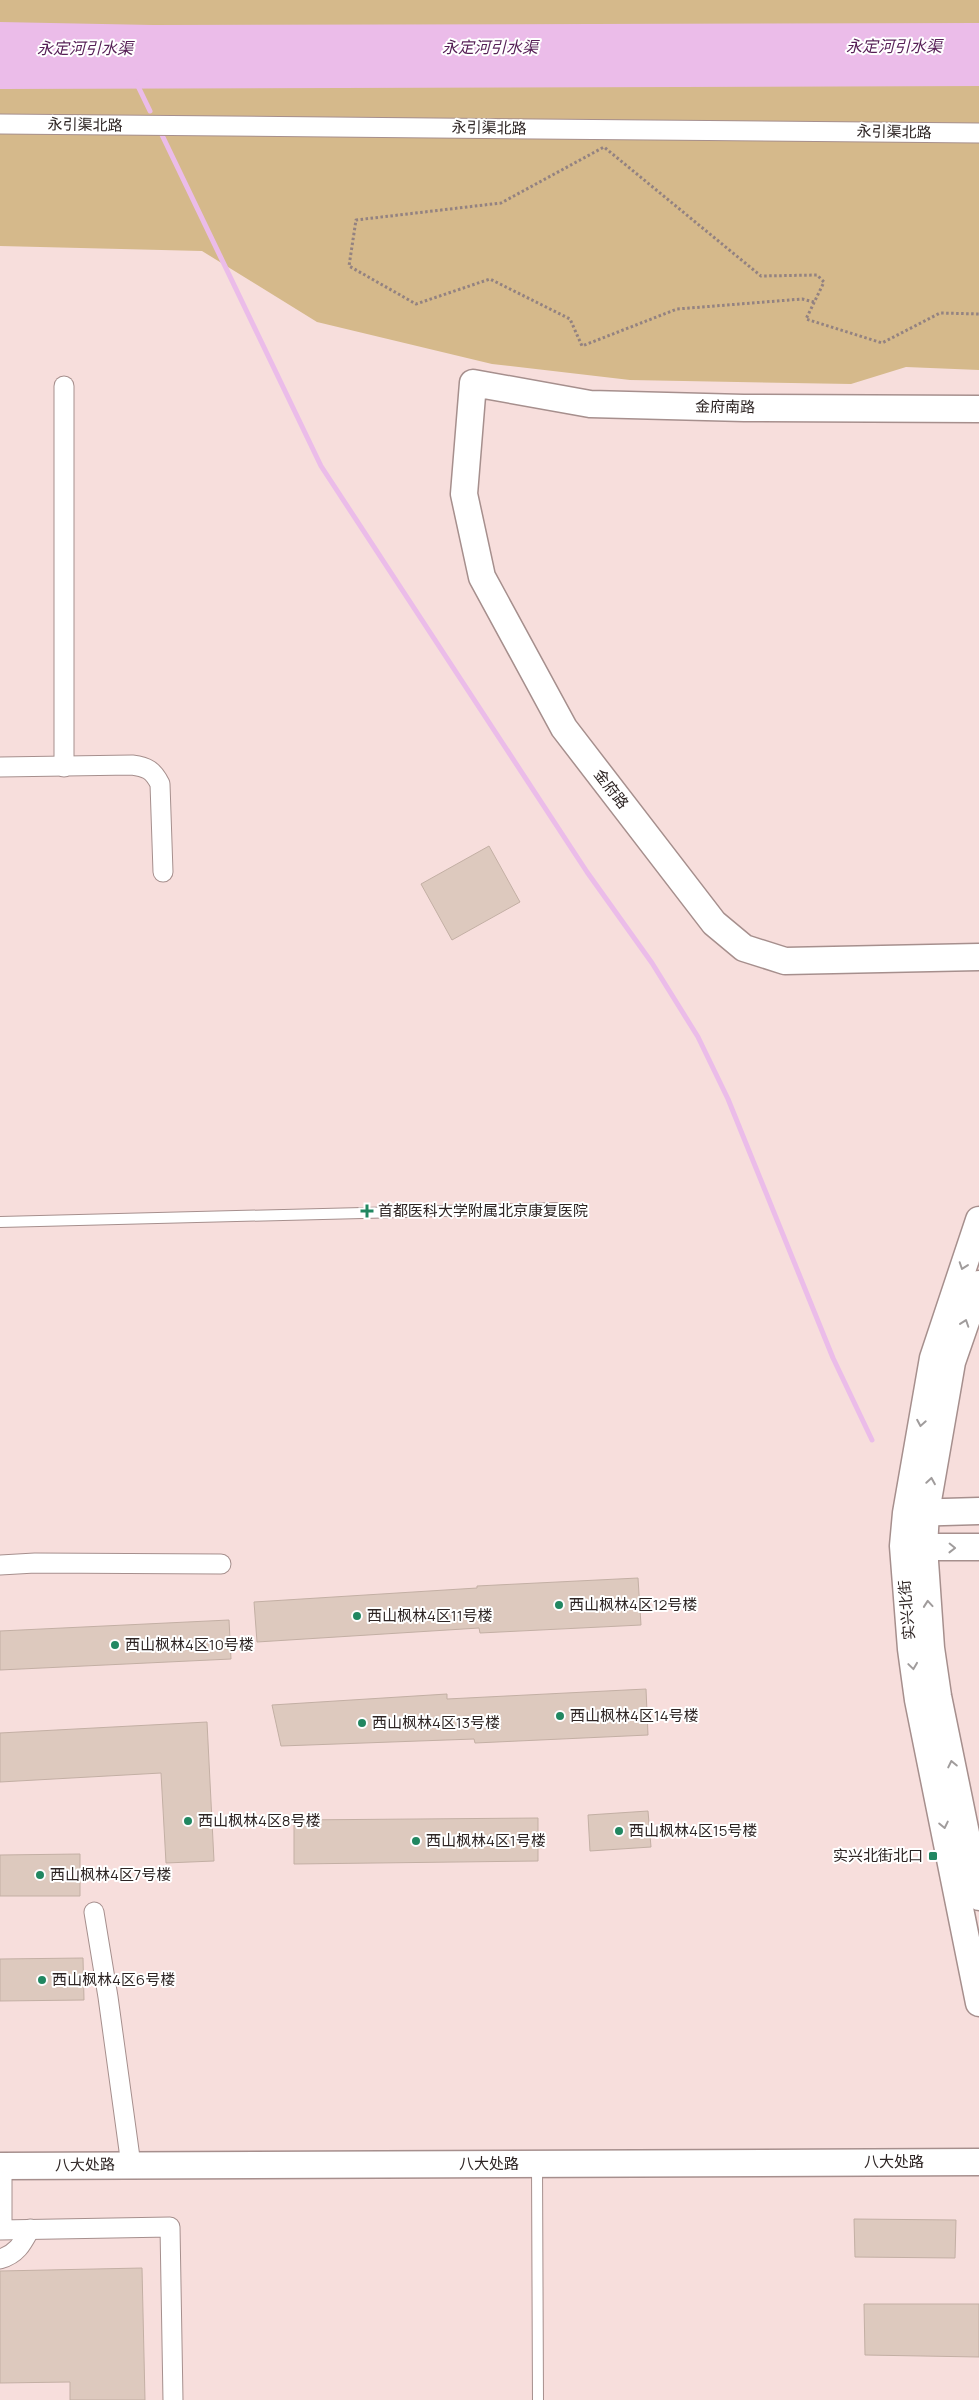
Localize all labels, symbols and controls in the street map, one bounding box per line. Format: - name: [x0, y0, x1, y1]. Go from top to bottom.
- water label: 永定河引水渠: [846, 35, 944, 57]
- water label: 永定河引水渠: [442, 36, 540, 58]
- water label: 永定河引水渠: [37, 37, 135, 59]
- street label: 永引渠北路: [47, 113, 123, 136]
- street label: 永引渠北路: [451, 116, 527, 139]
- street label: 永引渠北路: [856, 120, 932, 143]
- street label: 金府南路: [695, 395, 755, 418]
- street label: 金府路: [589, 764, 634, 813]
- place label: 首都医科大学附属北京康复医院: [378, 1200, 588, 1221]
- marker: 首都医科大学附属北京康复医院: [360, 1204, 374, 1218]
- one-way arrow: [959, 1261, 969, 1270]
- one-way arrow: [960, 1319, 970, 1328]
- one-way arrow: [917, 1418, 927, 1427]
- one-way arrow: [925, 1477, 935, 1486]
- one-way arrow: [948, 1543, 956, 1553]
- street label: 实兴北街: [893, 1579, 920, 1641]
- place label: 西山枫林4区12号楼: [569, 1594, 697, 1615]
- marker: 西山枫林4区12号楼: [553, 1599, 565, 1611]
- one-way arrow: [922, 1599, 933, 1607]
- place label: 西山枫林4区11号楼: [367, 1605, 493, 1626]
- marker: 西山枫林4区11号楼: [351, 1610, 363, 1622]
- place label: 西山枫林4区10号楼: [125, 1634, 254, 1655]
- marker: 西山枫林4区10号楼: [109, 1639, 121, 1651]
- one-way arrow: [907, 1662, 918, 1670]
- place label: 西山枫林4区14号楼: [570, 1705, 699, 1726]
- marker: 西山枫林4区14号楼: [554, 1710, 566, 1722]
- place label: 西山枫林4区13号楼: [372, 1712, 500, 1733]
- marker: 西山枫林4区13号楼: [356, 1717, 368, 1729]
- one-way arrow: [947, 1760, 957, 1768]
- place label: 西山枫林4区8号楼: [198, 1810, 321, 1831]
- marker: 西山枫林4区8号楼: [182, 1815, 194, 1827]
- place label: 西山枫林4区15号楼: [629, 1820, 757, 1841]
- one-way arrow: [938, 1821, 949, 1830]
- marker: 西山枫林4区15号楼: [613, 1825, 625, 1837]
- place label: 西山枫林4区1号楼: [426, 1830, 546, 1851]
- marker: 西山枫林4区1号楼: [410, 1835, 422, 1847]
- place label: 实兴北街北口: [833, 1845, 923, 1866]
- marker: 实兴北街北口: [927, 1850, 939, 1862]
- place label: 西山枫林4区7号楼: [50, 1864, 171, 1885]
- marker: 西山枫林4区7号楼: [34, 1869, 46, 1881]
- place label: 西山枫林4区6号楼: [52, 1969, 175, 1990]
- marker: 西山枫林4区6号楼: [36, 1974, 48, 1986]
- street label: 八大处路: [864, 2151, 924, 2172]
- street label: 八大处路: [55, 2153, 115, 2176]
- street label: 八大处路: [459, 2153, 519, 2174]

